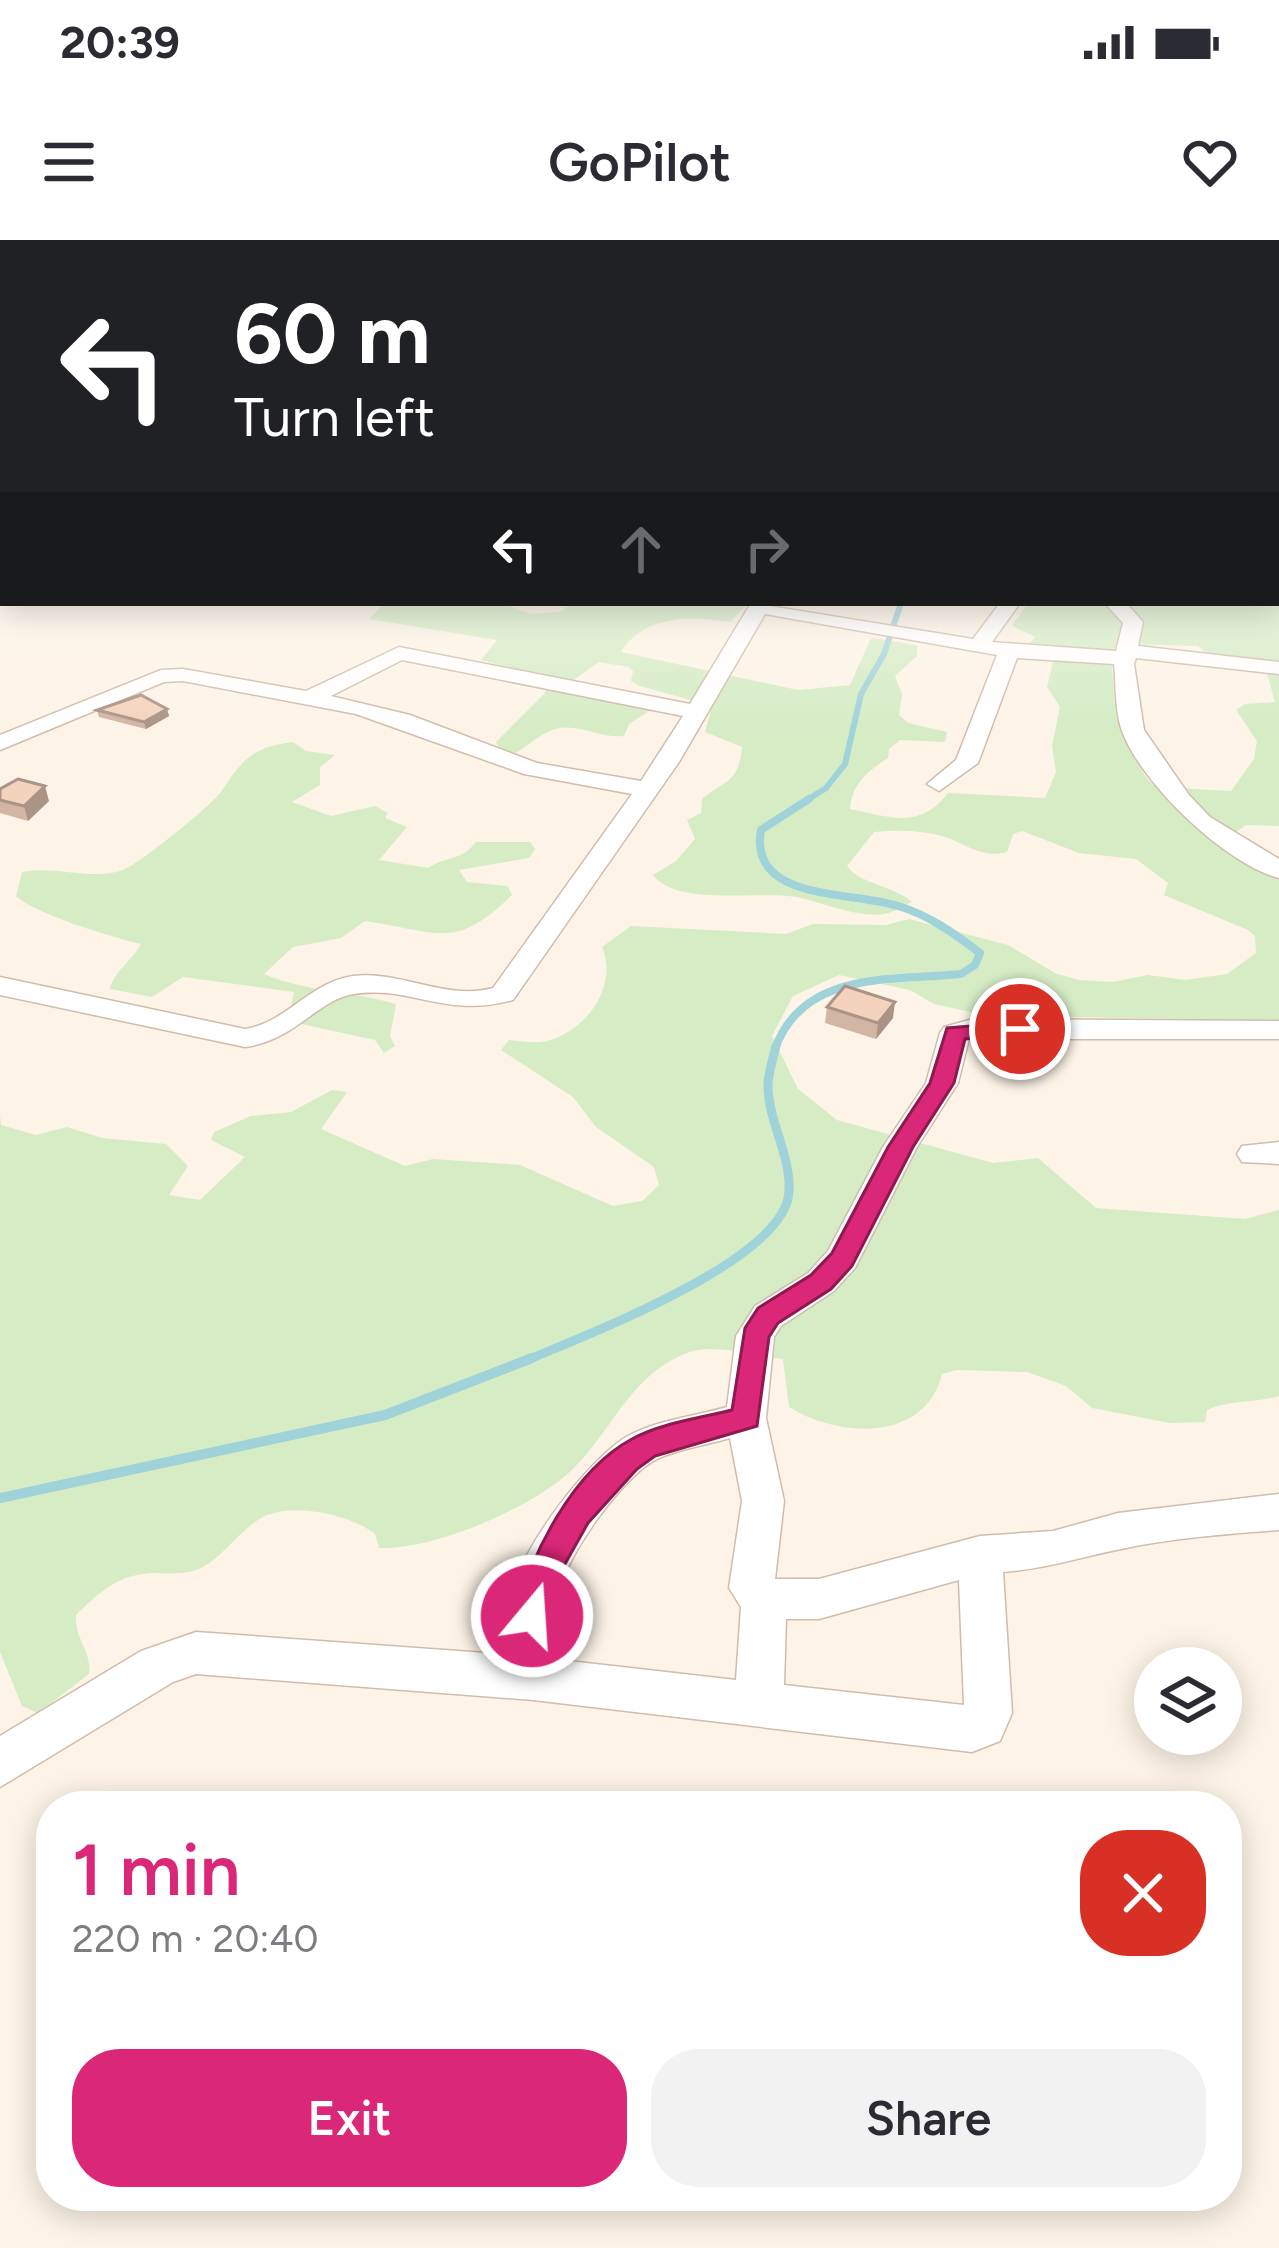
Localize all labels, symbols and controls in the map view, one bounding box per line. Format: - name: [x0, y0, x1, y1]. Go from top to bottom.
- text: 20:39: [60, 15, 180, 69]
- icon: menu: [36, 129, 102, 195]
- icon: heart: [1177, 129, 1243, 195]
- text: GoPilot: [548, 130, 731, 195]
- text: 60 m: [234, 283, 430, 384]
- icon: left: [36, 288, 192, 444]
- text: Turn left: [234, 385, 435, 450]
- icon: left: [482, 516, 548, 582]
- icon: ahead: [608, 516, 674, 582]
- icon: right: [734, 516, 800, 582]
- pin: [969, 978, 1071, 1080]
- icon: arrive: [987, 996, 1053, 1062]
- position arrow: [469, 1553, 595, 1679]
- map controls: [1134, 1647, 1242, 1755]
- button: layers: [1134, 1647, 1242, 1755]
- text: 1 min: [72, 1827, 240, 1913]
- button: close: [1080, 1830, 1206, 1956]
- text: 220 m · 20:40: [72, 1915, 318, 1962]
- button: Exit: [72, 2049, 627, 2187]
- button: Share: [651, 2049, 1206, 2187]

